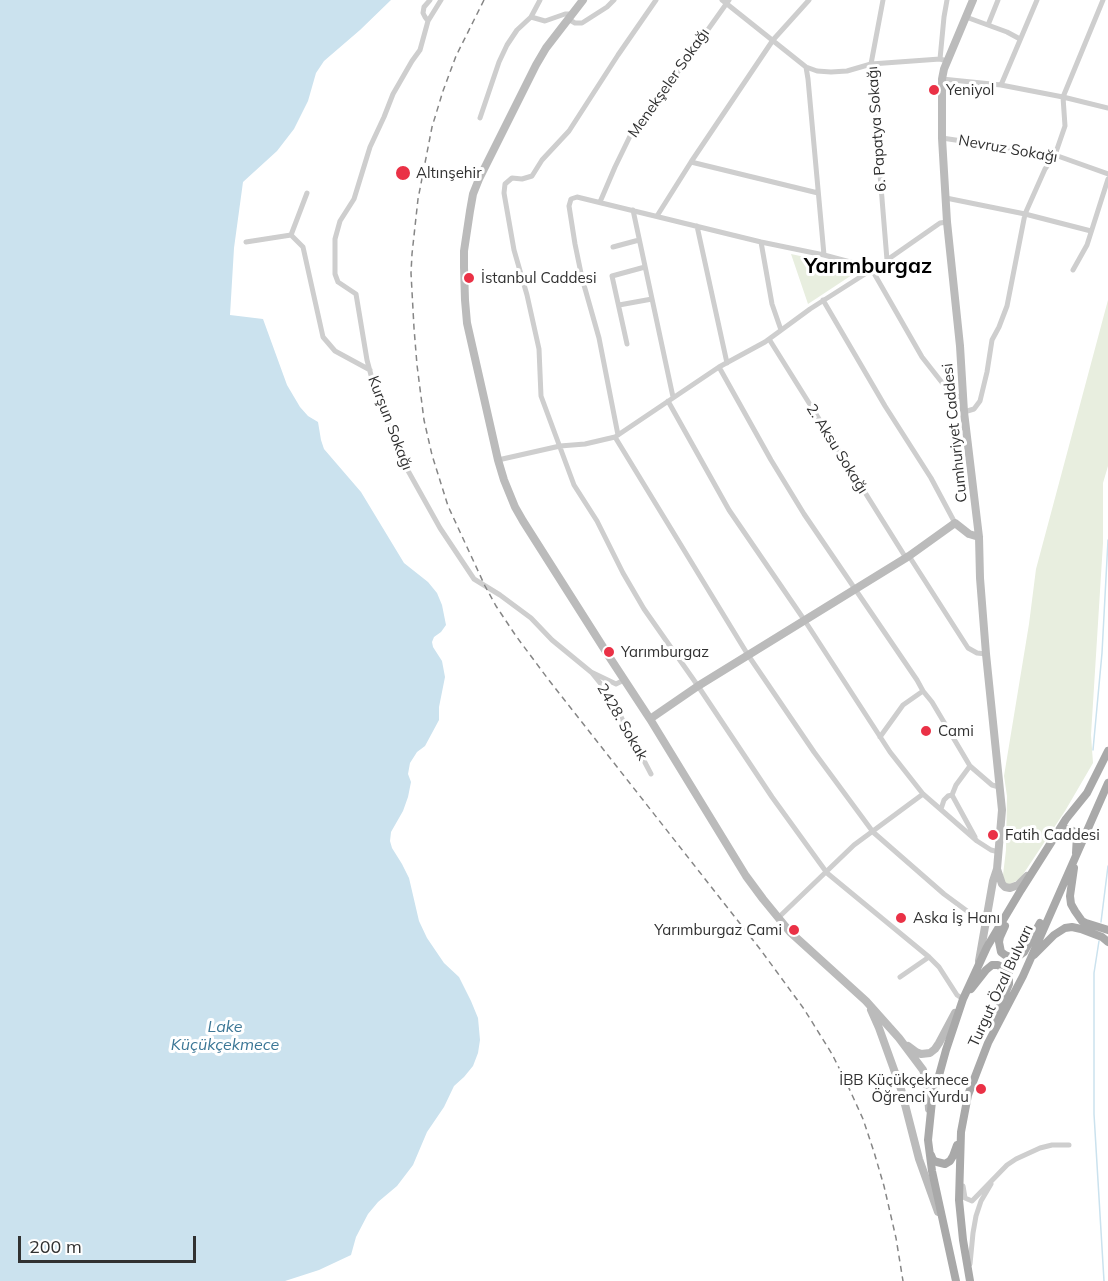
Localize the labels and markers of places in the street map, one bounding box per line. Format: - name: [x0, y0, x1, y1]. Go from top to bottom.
- place label: Yeniyol: [946, 81, 994, 99]
- marker: Yeniyol: [927, 83, 941, 97]
- marker: Altınşehir: [394, 164, 412, 182]
- place label: Altınşehir: [416, 164, 482, 182]
- place label: İstanbul Caddesi: [481, 269, 597, 287]
- marker: İstanbul Caddesi: [462, 271, 476, 285]
- place label: Yarımburgaz: [621, 643, 709, 661]
- marker: Yarımburgaz: [602, 645, 616, 659]
- place label: Cami: [938, 722, 974, 740]
- marker: Cami: [919, 724, 933, 738]
- place label: Fatih Caddesi: [1005, 826, 1100, 844]
- marker: Fatih Caddesi: [986, 828, 1000, 842]
- place label: Aska İş Hanı: [913, 909, 1000, 927]
- marker: Aska İş Hanı: [894, 911, 908, 925]
- place label: Yarımburgaz Cami: [654, 921, 782, 939]
- marker: Yarımburgaz Cami: [787, 923, 801, 937]
- place label: İBB Küçükçekmece Öğrenci Yurdu: [839, 1071, 969, 1106]
- marker: İBB Küçükçekmece Öğrenci Yurdu: [974, 1082, 988, 1096]

